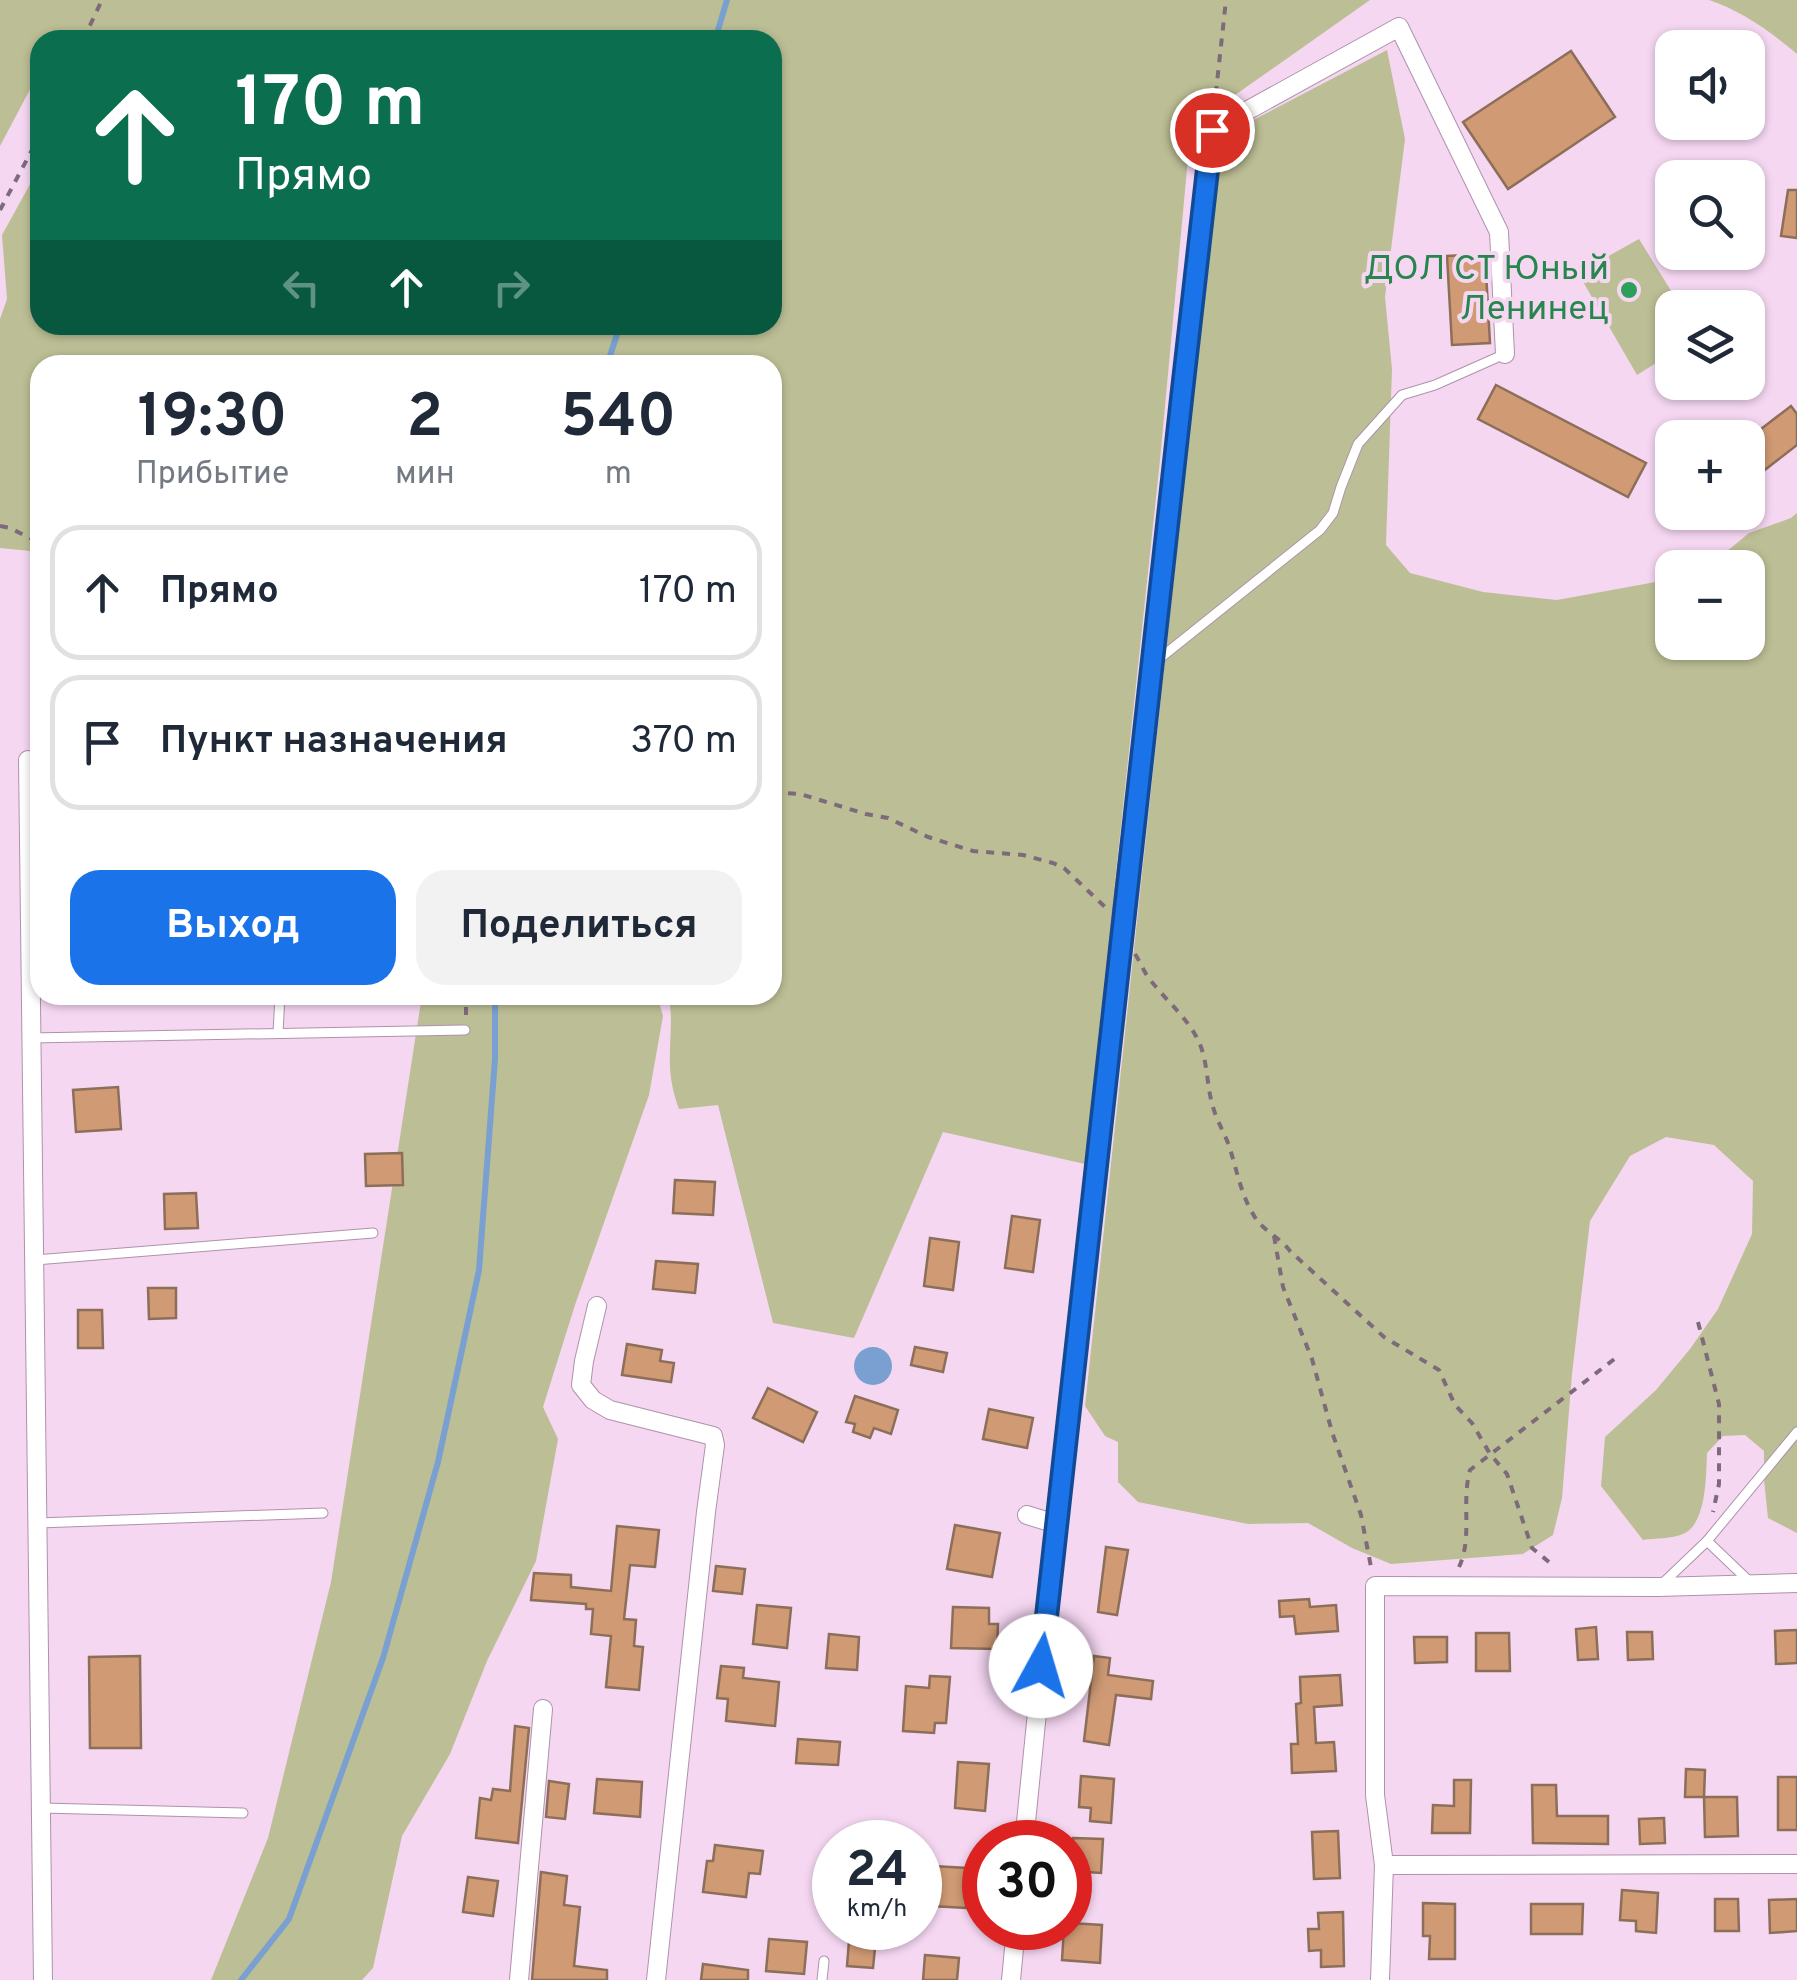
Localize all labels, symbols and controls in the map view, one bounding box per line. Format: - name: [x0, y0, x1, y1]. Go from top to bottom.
- map controls: [1655, 30, 1765, 660]
- button: sound: [1655, 30, 1765, 140]
- text: 170 m: [235, 62, 425, 151]
- icon: ahead: [70, 70, 200, 200]
- pin: [1170, 88, 1255, 173]
- icon: arrive: [1185, 103, 1240, 158]
- text: Прямо: [235, 149, 372, 206]
- button: search: [1655, 160, 1765, 270]
- place label: ДОЛ СТ Юный Ленинец: [1364, 248, 1609, 332]
- icon: left: [274, 260, 329, 315]
- icon: ahead: [379, 260, 434, 315]
- icon: right: [484, 260, 539, 315]
- marker: ДОЛ СТ Юный Ленинец: [1618, 279, 1640, 301]
- button: layers: [1655, 290, 1765, 400]
- text: 19:30: [137, 382, 287, 458]
- text: 2: [406, 382, 443, 458]
- text: 540: [560, 382, 676, 458]
- button: +: [1655, 420, 1765, 530]
- text: Прибытие: [136, 455, 289, 495]
- text: мин: [395, 455, 455, 495]
- text: m: [605, 455, 632, 495]
- button: −: [1655, 550, 1765, 660]
- icon: ahead: [75, 565, 130, 620]
- text: Прямо: [160, 568, 279, 617]
- text: 170 m: [639, 568, 737, 617]
- icon: arrive: [75, 715, 130, 770]
- text: Пункт назначения: [160, 718, 508, 767]
- text: 370 m: [630, 718, 737, 767]
- button: Выход: [70, 870, 396, 985]
- button: Поделиться: [416, 870, 742, 985]
- position arrow: [989, 1614, 1093, 1718]
- speed limit sign: 30: [962, 1820, 1092, 1950]
- text: 24: [846, 1841, 908, 1904]
- text: km/h: [847, 1894, 907, 1926]

